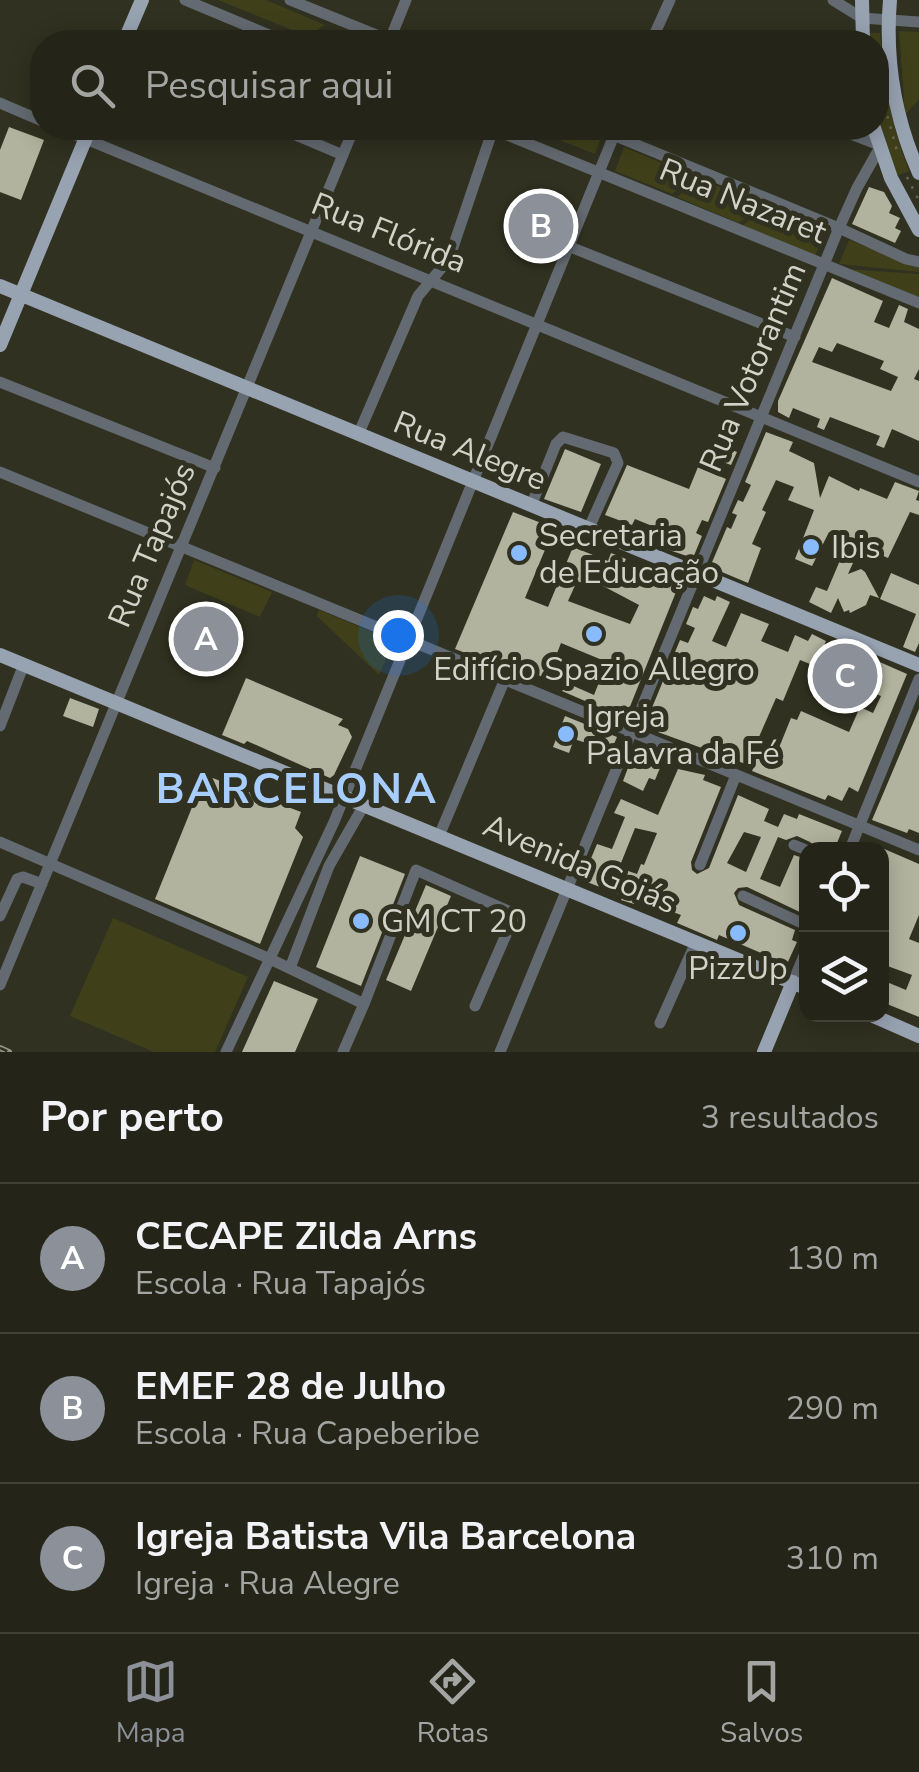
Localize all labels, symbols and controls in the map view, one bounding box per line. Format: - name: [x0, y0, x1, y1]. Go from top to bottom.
- search box: [30, 30, 889, 140]
- icon: search: [65, 58, 120, 113]
- text: Pesquisar aqui: [145, 60, 393, 111]
- street label: Rua Nazaret: [653, 148, 834, 254]
- street label: Rua Flórida: [305, 182, 473, 284]
- pin: B: [508, 188, 574, 264]
- street label: Rua Votorantim: [690, 256, 816, 478]
- street label: Rua Alegre: [387, 401, 553, 501]
- street label: Rua Tapajós: [98, 456, 206, 634]
- place label: Secretaria de Educação: [539, 514, 719, 594]
- place label: Ibis: [831, 526, 881, 569]
- marker: Ibis: [800, 536, 822, 558]
- marker: Secretaria de Educação: [508, 542, 530, 564]
- pin: A: [174, 602, 238, 676]
- your location: [373, 610, 424, 661]
- marker: Edifício Spazio Allegro: [583, 623, 605, 645]
- pin: C: [812, 638, 878, 714]
- place label: Edifício Spazio Allegro: [433, 648, 755, 691]
- place label: Igreja Palavra da Fé: [586, 695, 779, 775]
- marker: Igreja Palavra da Fé: [555, 723, 577, 745]
- district label: BARCELONA: [156, 761, 438, 818]
- street label: Avenida Goiás: [477, 804, 683, 924]
- map controls: [799, 842, 889, 1022]
- button: locate: [799, 842, 889, 932]
- place label: GM CT 20: [381, 900, 527, 943]
- marker: GM CT 20: [350, 910, 372, 932]
- marker: PizzUp: [727, 922, 749, 944]
- button: layers: [799, 932, 889, 1022]
- place label: PizzUp: [688, 947, 788, 990]
- text: Por perto: [40, 1089, 224, 1146]
- text: 3 resultados: [701, 1096, 879, 1139]
- text: CECAPE Zilda Arns: [135, 1211, 477, 1262]
- text: A: [61, 1237, 84, 1280]
- text: 130 m: [786, 1237, 879, 1280]
- text: Escola · Rua Tapajós: [135, 1262, 426, 1305]
- text: EMEF 28 de Julho: [135, 1361, 446, 1412]
- text: B: [61, 1387, 84, 1430]
- text: 290 m: [786, 1387, 879, 1430]
- text: Escola · Rua Capeberibe: [135, 1412, 480, 1455]
- text: Igreja Batista Vila Barcelona: [135, 1511, 636, 1562]
- text: C: [62, 1537, 83, 1580]
- text: 310 m: [786, 1537, 879, 1580]
- text: Igreja · Rua Alegre: [135, 1562, 400, 1605]
- tab: Mapa: [116, 1654, 186, 1752]
- tab: Rotas: [417, 1654, 489, 1752]
- tab: Salvos: [720, 1654, 803, 1752]

